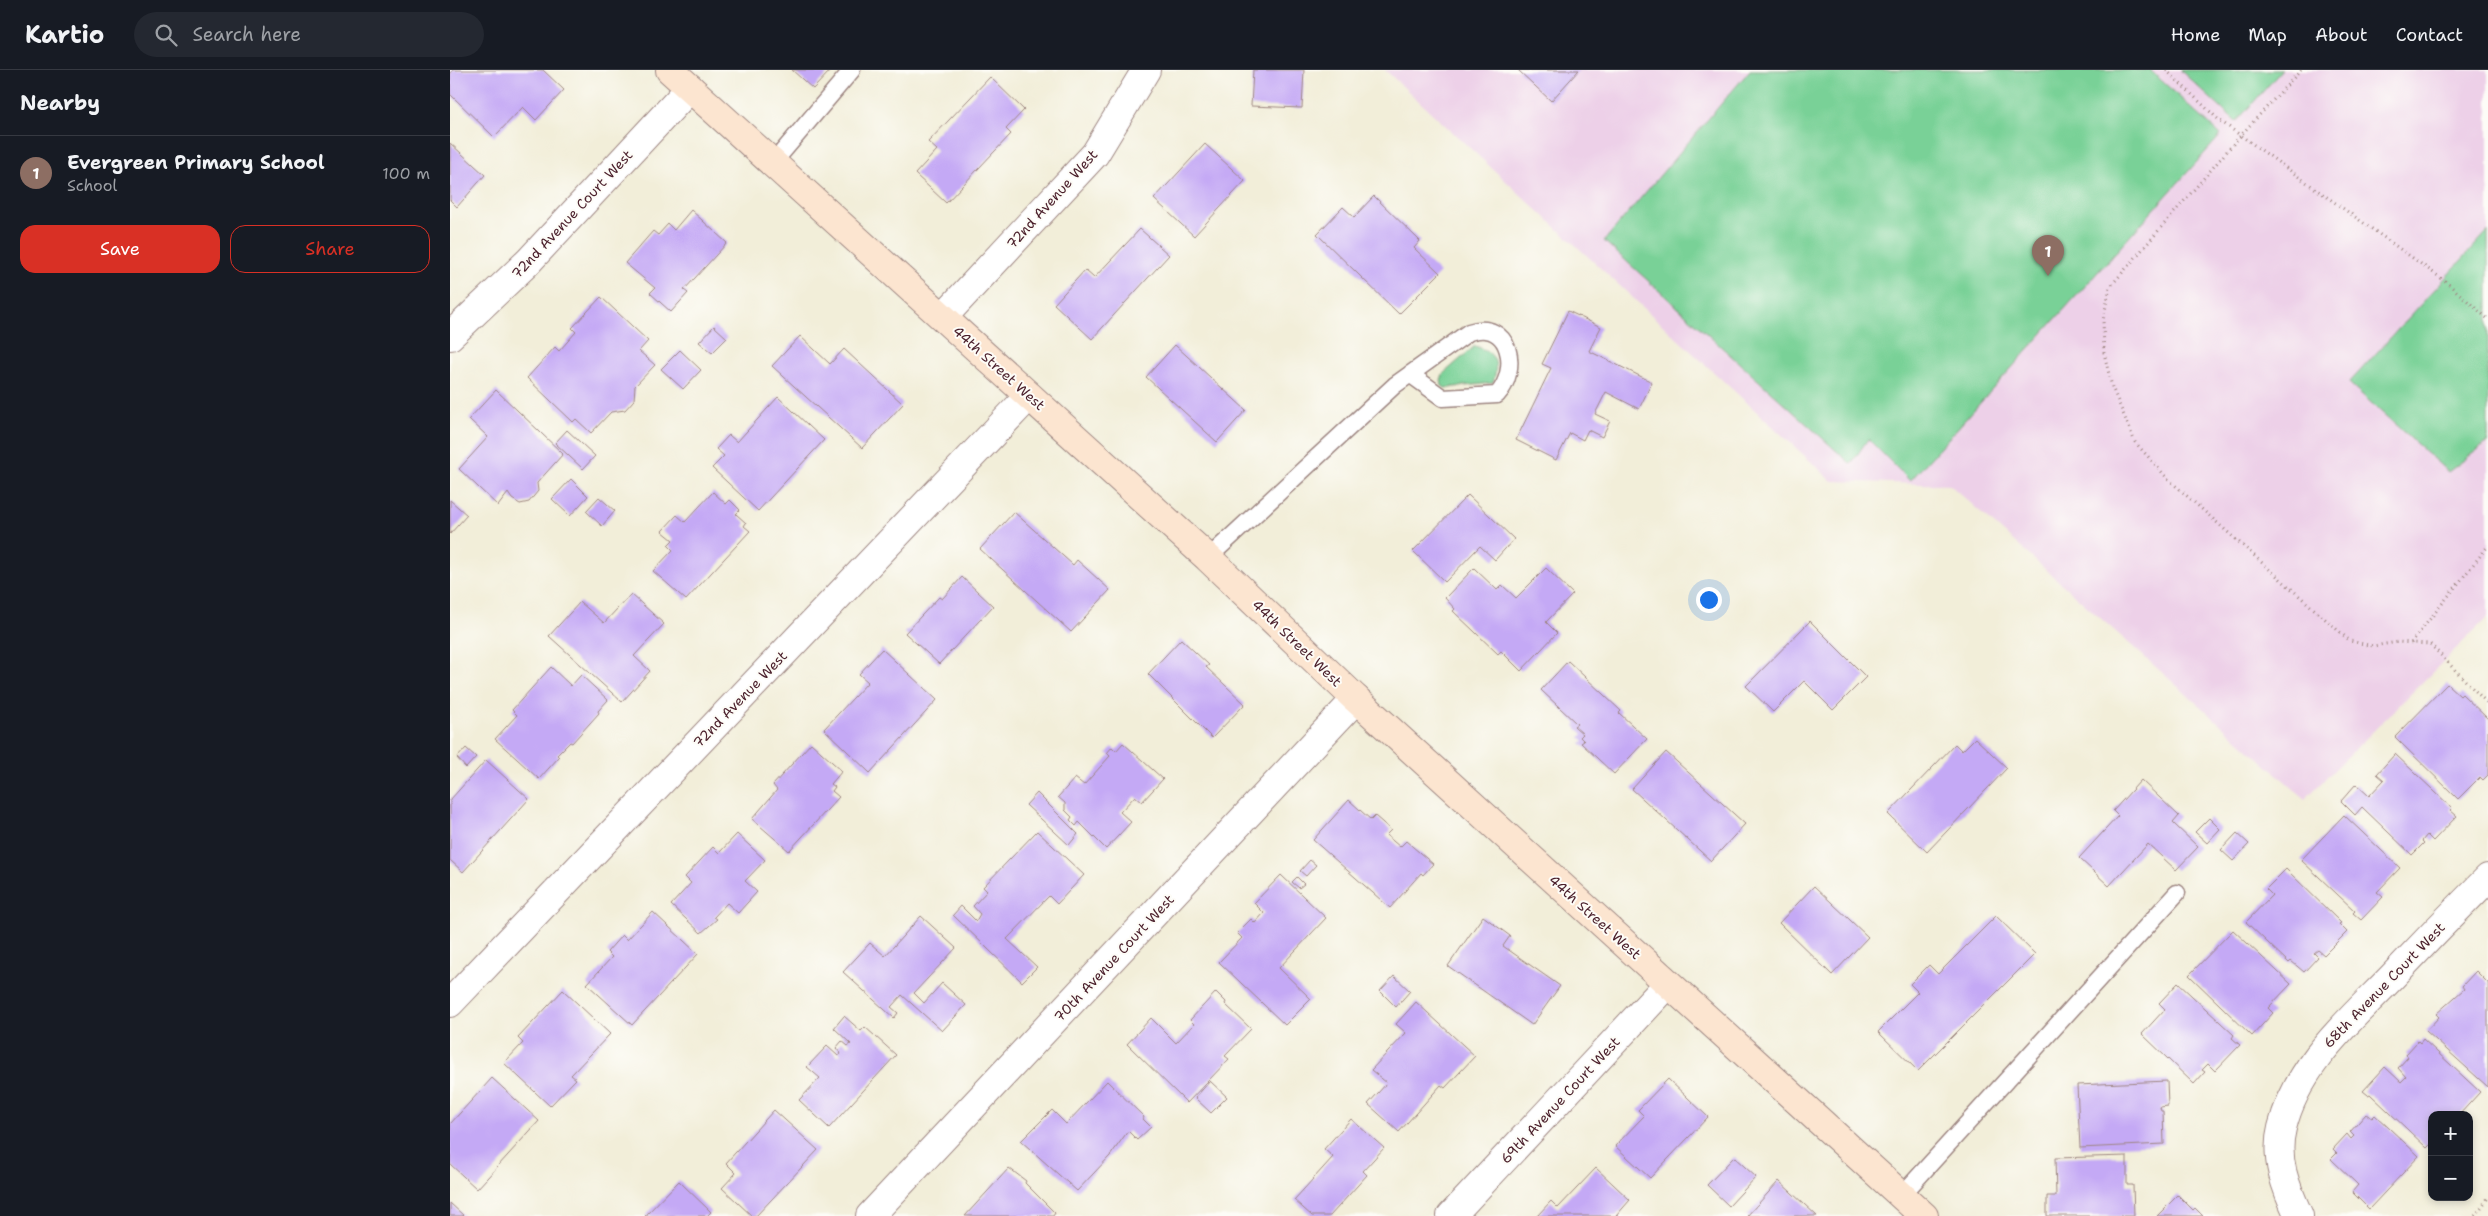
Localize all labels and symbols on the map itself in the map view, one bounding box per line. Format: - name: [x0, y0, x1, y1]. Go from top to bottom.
- street label: 72nd Avenue Court West: [508, 146, 636, 282]
- street label: 72nd Avenue West: [1003, 146, 1101, 252]
- pin: 1: [2032, 235, 2064, 276]
- street label: 44th Street West: [949, 322, 1049, 414]
- your location: [1696, 587, 1722, 613]
- street label: 44th Street West: [1248, 596, 1346, 690]
- street label: 72nd Avenue West: [689, 647, 791, 751]
- street label: 44th Street West: [1545, 871, 1645, 963]
- street label: 70th Avenue Court West: [1050, 890, 1178, 1026]
- street label: 68th Avenue Court West: [2319, 918, 2449, 1052]
- street label: 69th Avenue Court West: [1496, 1033, 1624, 1167]

